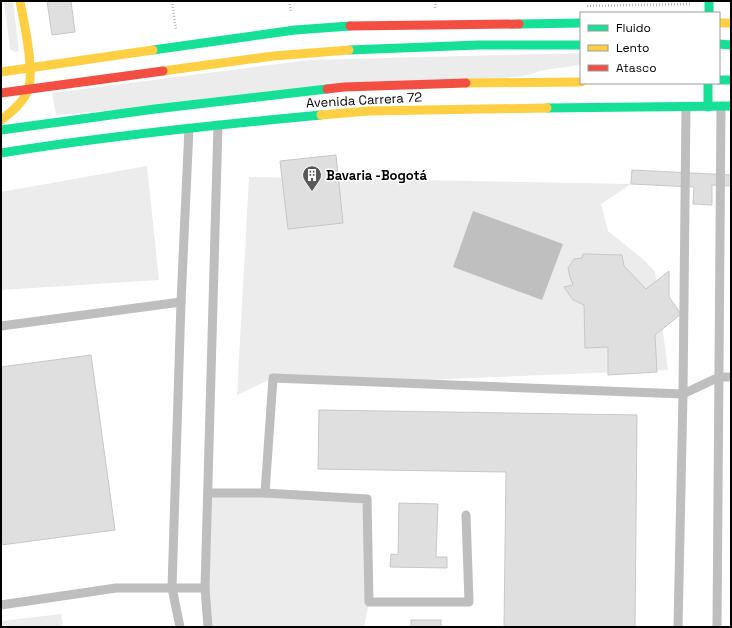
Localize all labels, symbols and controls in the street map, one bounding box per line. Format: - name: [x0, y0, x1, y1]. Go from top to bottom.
- legend: [580, 12, 720, 84]
- text: Fluido: [616, 20, 651, 36]
- text: Lento: [616, 40, 650, 56]
- text: Atasco: [616, 60, 657, 76]
- street label: Avenida Carrera 72: [305, 88, 423, 112]
- building icon: Bavaria -Bogotá: [301, 164, 323, 192]
- place label: Bavaria -Bogotá: [326, 167, 428, 184]

